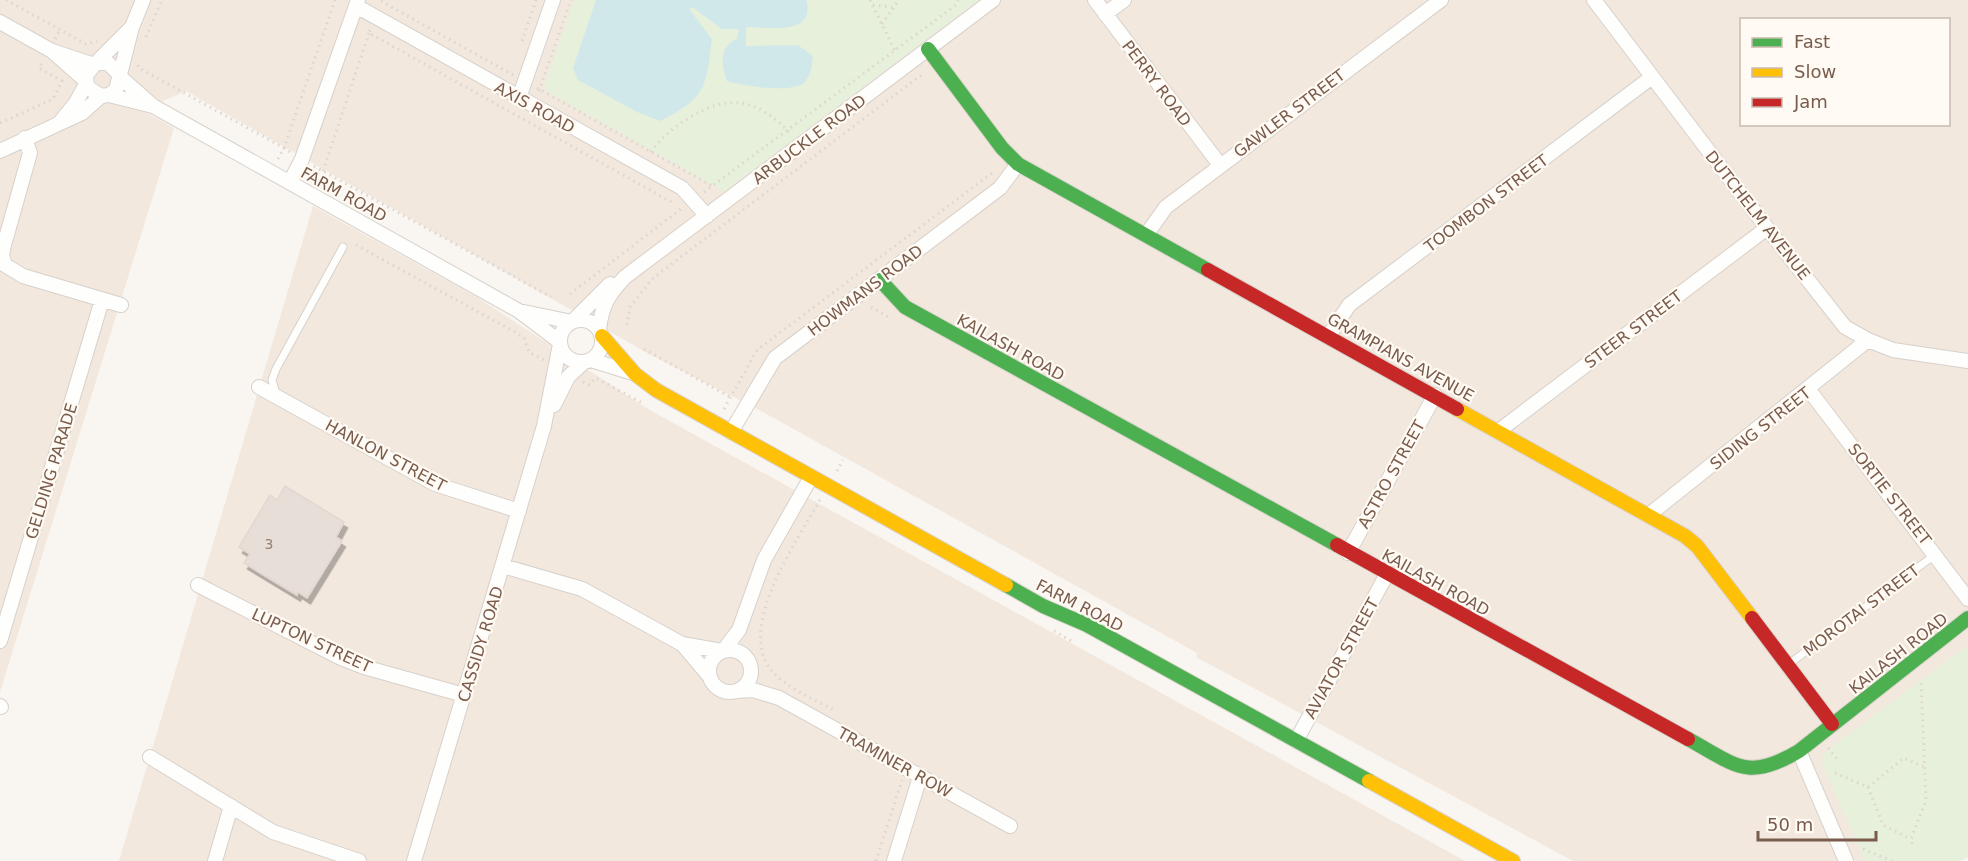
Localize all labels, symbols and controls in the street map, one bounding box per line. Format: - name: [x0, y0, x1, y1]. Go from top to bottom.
- legend: [1740, 18, 1950, 126]
- text: Fast: [1794, 31, 1830, 52]
- street label: PERRY ROAD: [1118, 37, 1195, 130]
- text: Slow: [1794, 61, 1836, 82]
- street label: GAWLER STREET: [1230, 65, 1349, 161]
- street label: AXIS ROAD: [491, 78, 578, 137]
- street label: ARBUCKLE ROAD: [749, 91, 870, 188]
- text: Jam: [1793, 91, 1828, 112]
- street label: DUTCHELM AVENUE: [1701, 147, 1814, 284]
- street label: TOOMBON STREET: [1420, 150, 1552, 257]
- street label: FARM ROAD: [297, 163, 390, 226]
- street label: HOWMANS ROAD: [804, 241, 927, 340]
- street label: STEER STREET: [1581, 286, 1686, 372]
- street label: GRAMPIANS AVENUE: [1324, 309, 1477, 406]
- street label: KAILASH ROAD: [954, 310, 1068, 385]
- street label: SIDING STREET: [1706, 383, 1815, 474]
- street label: GELDING PARADE: [22, 401, 81, 542]
- street label: HANLON STREET: [322, 416, 450, 495]
- street label: ASTRO STREET: [1354, 417, 1429, 532]
- street label: SORTIE STREET: [1844, 440, 1935, 549]
- house number: 3: [265, 536, 273, 552]
- street label: KAILASH ROAD: [1379, 545, 1493, 620]
- street label: MOROTAI STREET: [1800, 560, 1923, 660]
- street label: FARM ROAD: [1033, 575, 1127, 636]
- street label: CASSIDY ROAD: [454, 584, 507, 704]
- street label: AVIATOR STREET: [1300, 594, 1383, 722]
- street label: LUPTON STREET: [249, 604, 375, 677]
- street label: KAILASH ROAD: [1845, 609, 1951, 698]
- street label: TRAMINER ROW: [834, 723, 955, 802]
- scale bar: [1758, 804, 1876, 842]
- text: 50 m: [1767, 814, 1813, 835]

